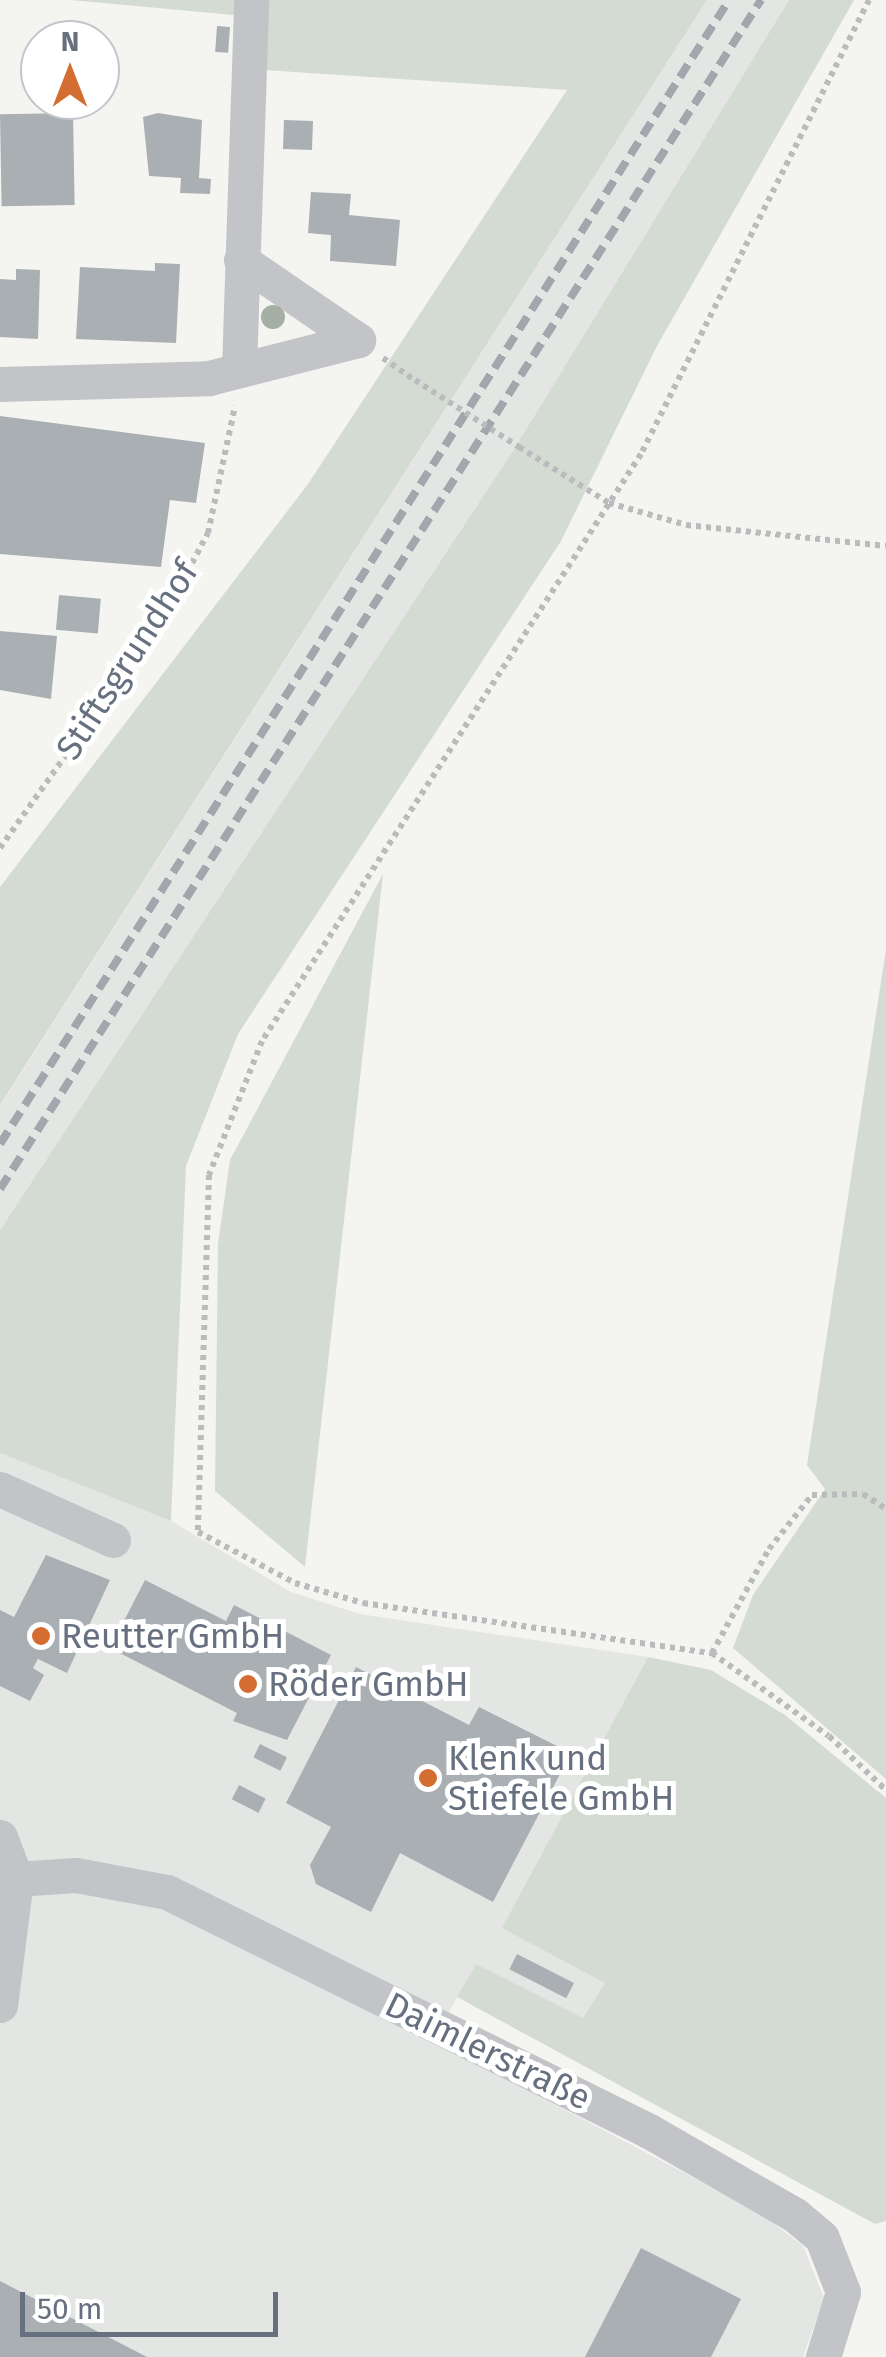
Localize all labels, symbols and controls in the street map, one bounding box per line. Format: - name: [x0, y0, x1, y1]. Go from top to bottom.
- north arrow: [20, 20, 120, 120]
- text: N: [61, 25, 79, 58]
- street label: Stiftsgrundhof: [47, 553, 207, 767]
- place label: Reutter GmbH: [61, 1615, 284, 1657]
- marker: Reutter GmbH: [30, 1625, 52, 1647]
- place label: Röder GmbH: [268, 1663, 469, 1705]
- marker: Röder GmbH: [237, 1673, 259, 1695]
- place label: Klenk und Stiefele GmbH: [448, 1737, 674, 1819]
- marker: Klenk und Stiefele GmbH: [417, 1767, 439, 1789]
- street label: Daimlerstraße: [378, 1983, 598, 2119]
- scale bar: [25, 2272, 282, 2334]
- text: 50 m: [37, 2291, 102, 2327]

